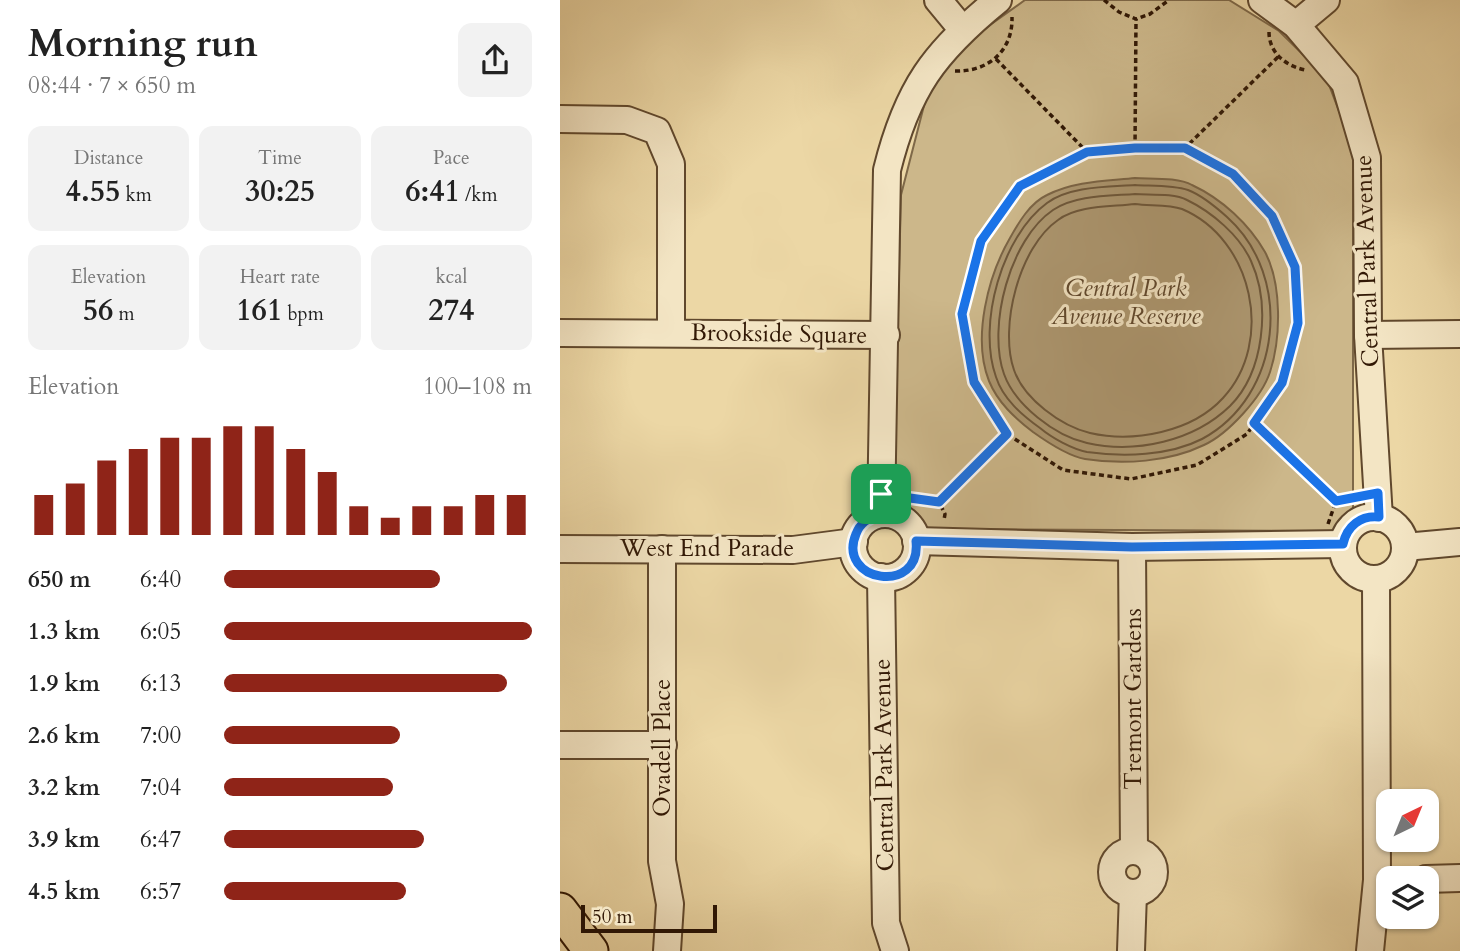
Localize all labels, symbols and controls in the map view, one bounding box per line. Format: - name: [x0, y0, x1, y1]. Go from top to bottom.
- text: Morning run: [28, 18, 258, 70]
- button: share: [458, 23, 532, 97]
- text: 08:44 · 7 × 650 m: [28, 70, 196, 101]
- text: Distance: [74, 145, 143, 171]
- text: Time: [258, 145, 302, 171]
- text: Pace: [433, 145, 470, 171]
- street label: Central Park Avenue: [1347, 154, 1387, 368]
- text: 4.55: [66, 171, 120, 212]
- text: 30:25: [245, 171, 315, 212]
- text: 6:41: [405, 171, 460, 212]
- text: km: [120, 182, 152, 208]
- text: /km: [460, 182, 497, 208]
- text: Elevation: [71, 264, 146, 290]
- text: Heart rate: [240, 264, 320, 290]
- text: kcal: [435, 264, 467, 290]
- park label: Central Park Avenue Reserve: [1050, 272, 1201, 333]
- text: 56: [83, 290, 113, 331]
- text: 161: [236, 290, 282, 331]
- text: 274: [428, 290, 474, 331]
- text: m: [113, 301, 135, 327]
- text: bpm: [282, 301, 324, 327]
- street label: Brookside Square: [690, 316, 868, 352]
- text: Elevation: [28, 371, 119, 402]
- text: 100–108 m: [423, 371, 532, 402]
- pin: [851, 464, 911, 524]
- icon: arrive: [862, 475, 900, 513]
- street label: West End Parade: [619, 532, 794, 565]
- text: 650 m: [28, 564, 91, 595]
- text: 6:40: [140, 564, 181, 595]
- street label: Tremont Gardens: [1117, 608, 1150, 790]
- text: 1.3 km: [28, 616, 100, 647]
- text: 6:05: [140, 616, 181, 647]
- street label: Central Park Avenue: [866, 658, 902, 872]
- text: 1.9 km: [28, 668, 100, 699]
- text: 6:13: [140, 668, 181, 699]
- street label: Ovadell Place: [646, 679, 679, 817]
- text: 2.6 km: [28, 720, 100, 751]
- text: 7:00: [140, 720, 181, 751]
- text: 3.2 km: [28, 772, 100, 803]
- text: 7:04: [140, 772, 181, 803]
- north arrow: [1376, 789, 1438, 852]
- map controls: [1376, 789, 1439, 929]
- text: 3.9 km: [28, 824, 100, 855]
- text: 6:47: [140, 824, 181, 855]
- button: layers: [1376, 866, 1439, 929]
- text: 4.5 km: [28, 876, 100, 907]
- text: 6:57: [140, 876, 181, 907]
- scale bar: [581, 902, 718, 934]
- text: 50 m: [592, 904, 633, 930]

